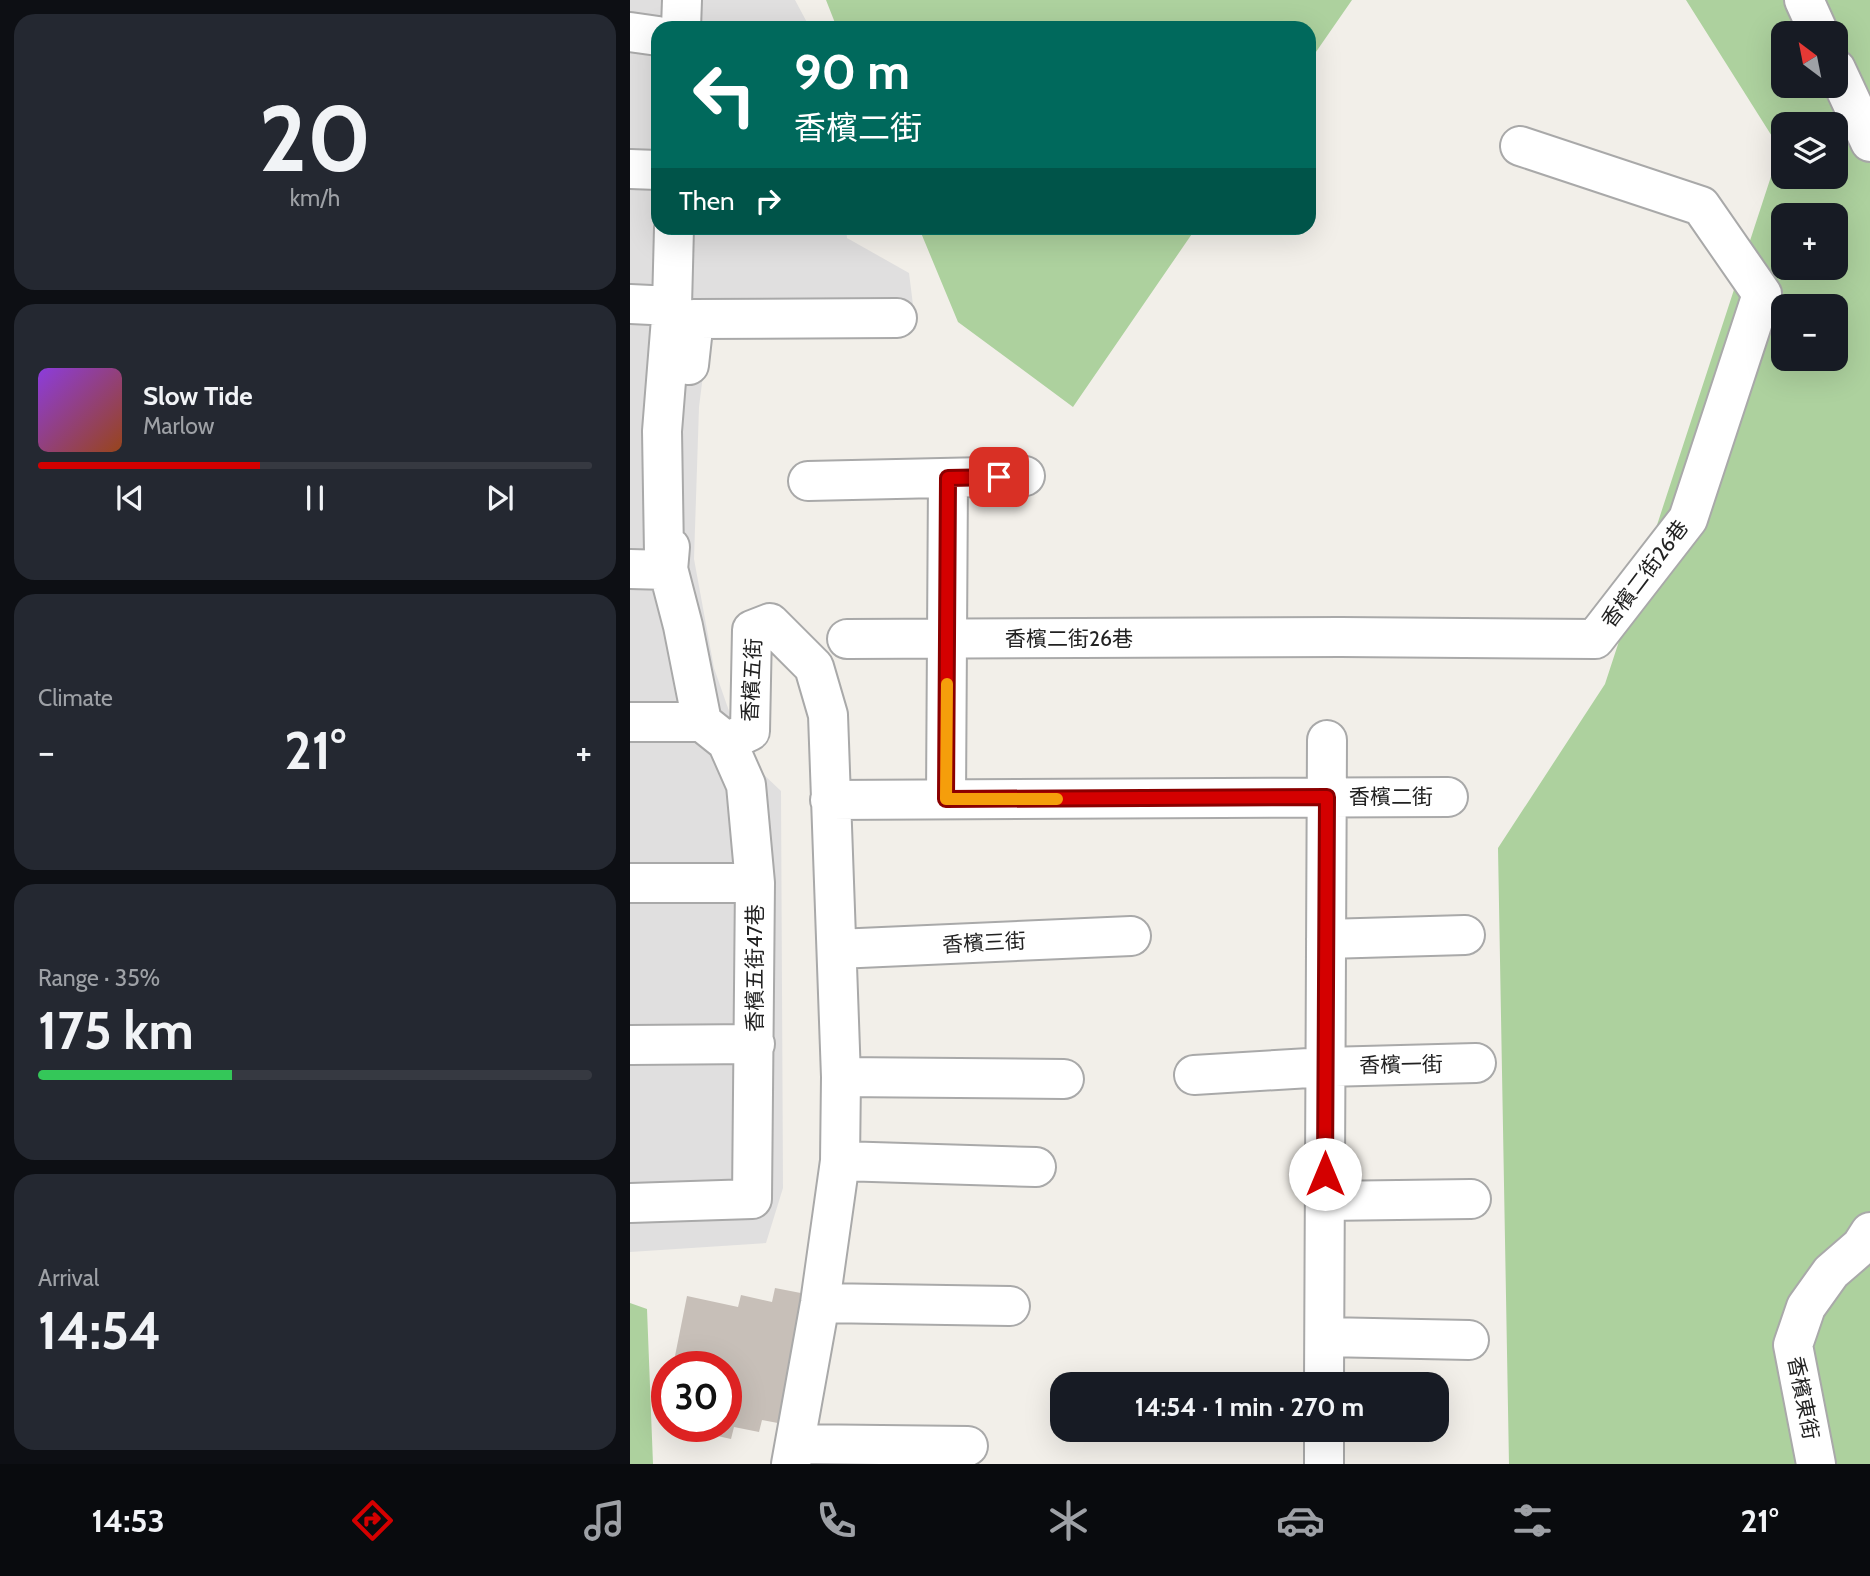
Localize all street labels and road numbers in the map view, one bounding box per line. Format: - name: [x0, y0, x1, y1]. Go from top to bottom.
- street label: 香檳二街26巷: [1596, 515, 1693, 632]
- street label: 香檳二街26巷: [1005, 626, 1133, 651]
- street label: 香檳五街: [737, 637, 766, 723]
- street label: 香檳二街: [1349, 784, 1433, 809]
- street label: 香檳五街47巷: [742, 904, 767, 1032]
- street label: 香檳三街: [941, 928, 1027, 957]
- street label: 香檳一街: [1359, 1051, 1443, 1078]
- street label: 香檳東街: [1783, 1354, 1824, 1442]

